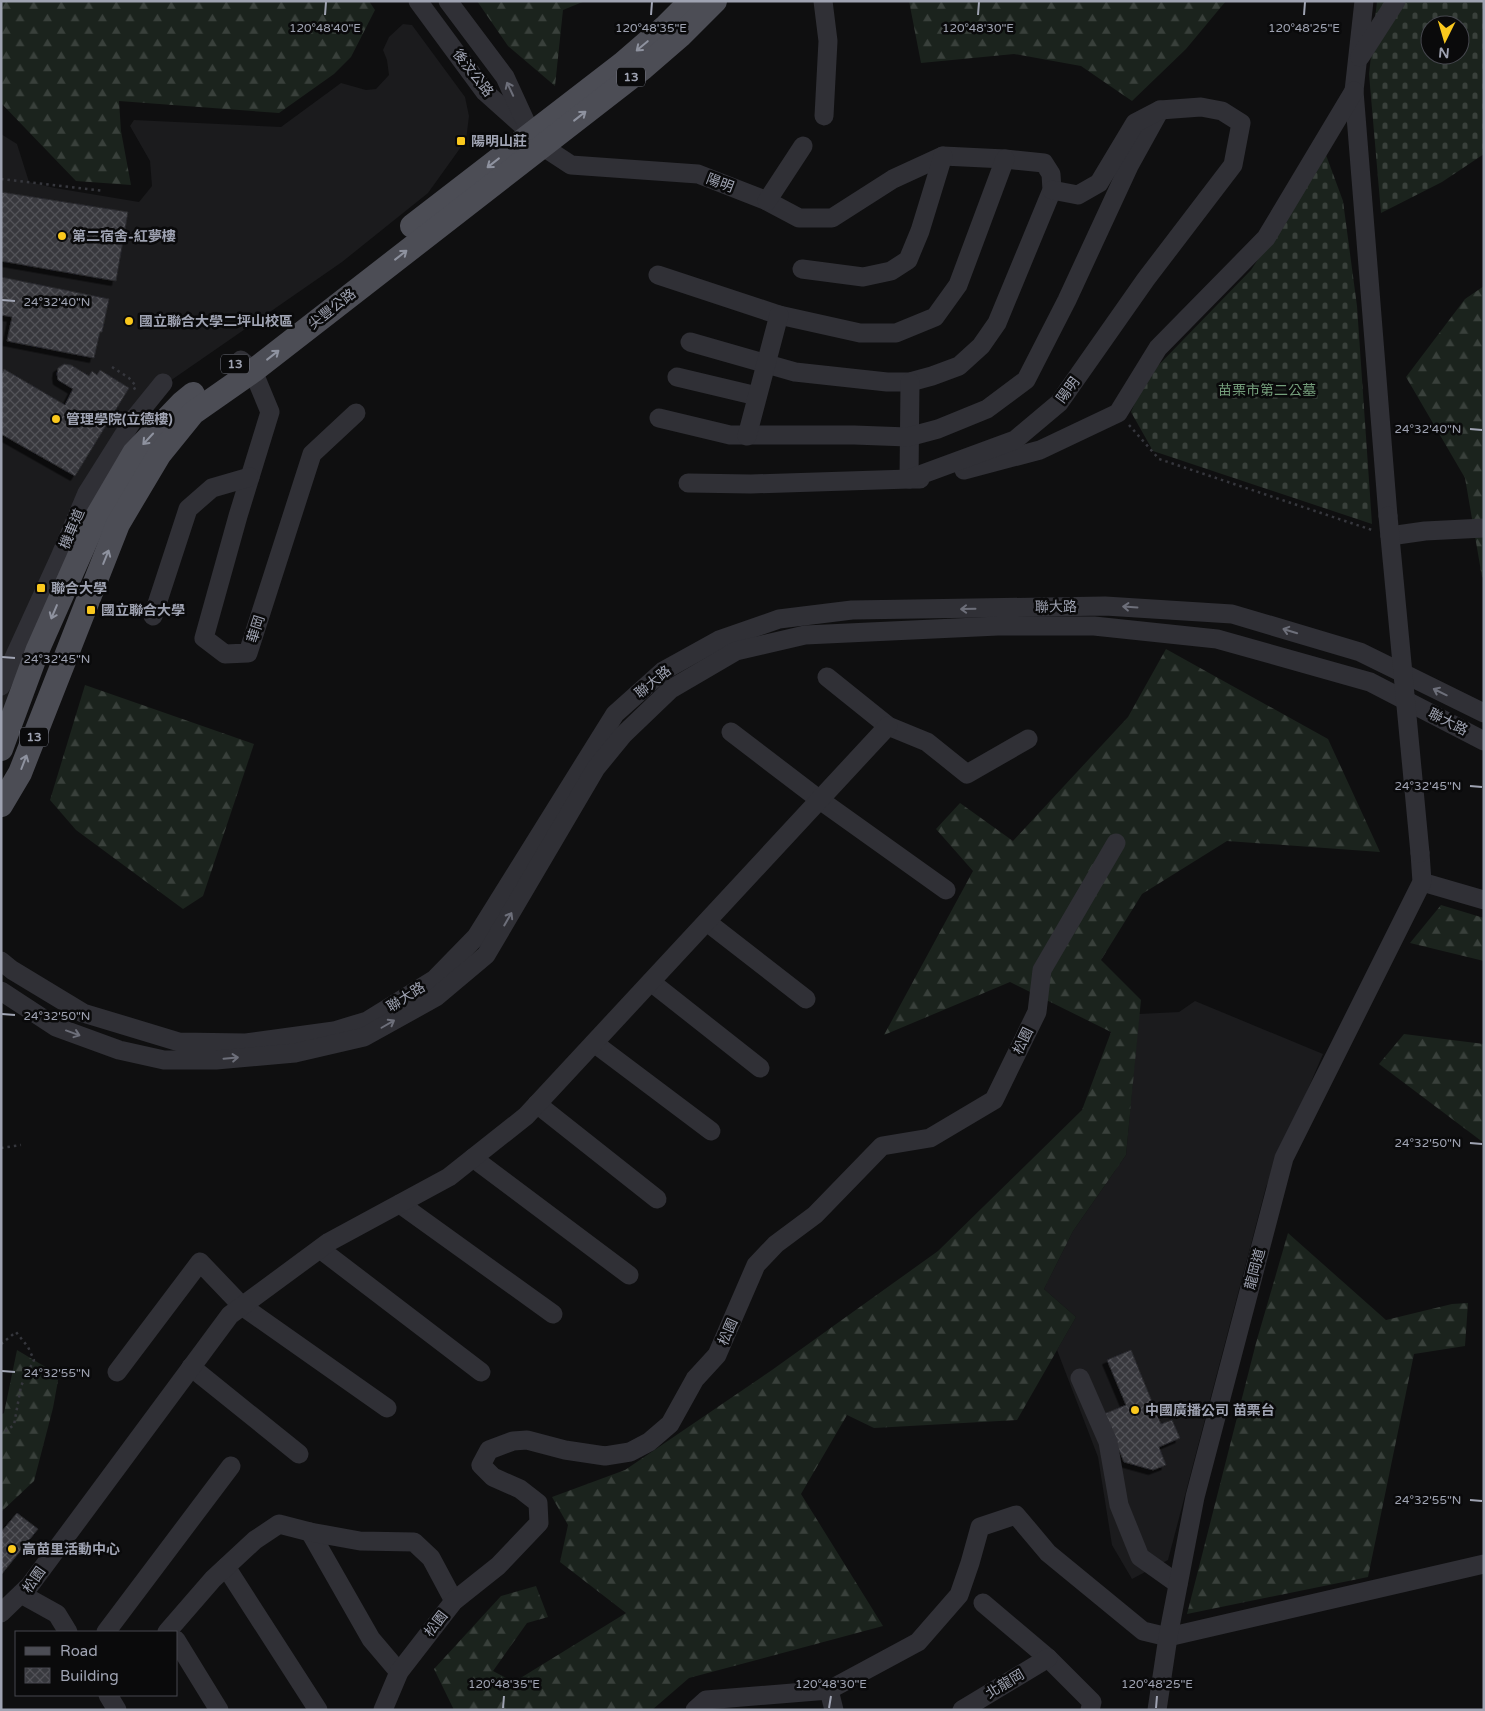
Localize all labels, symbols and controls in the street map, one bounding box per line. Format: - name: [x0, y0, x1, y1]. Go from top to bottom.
- north arrow: [1420, 15, 1470, 65]
- text: 120°48'40"E: [289, 21, 361, 35]
- text: 120°48'35"E: [615, 21, 687, 35]
- text: 120°48'30"E: [942, 21, 1014, 35]
- text: 120°48'25"E: [1268, 21, 1340, 35]
- one-way arrow: [636, 41, 649, 52]
- text: N: [1438, 43, 1450, 61]
- street label: 後汶公路: [449, 46, 497, 100]
- road number: 13: [617, 68, 645, 86]
- one-way arrow: [505, 82, 515, 97]
- one-way arrow: [573, 111, 586, 122]
- place label: 陽明山莊: [471, 133, 527, 150]
- marker: 陽明山莊: [455, 135, 467, 147]
- one-way arrow: [486, 157, 499, 168]
- street label: 陽明: [704, 170, 736, 196]
- place label: 第二宿舍-紅夢樓: [72, 228, 176, 245]
- marker: 第二宿舍-紅夢樓: [56, 230, 68, 242]
- one-way arrow: [394, 250, 407, 261]
- street label: 尖豐公路: [305, 285, 359, 333]
- text: 24°32'40"N: [24, 295, 91, 309]
- place label: 國立聯合大學二坪山校區: [139, 313, 293, 330]
- marker: 國立聯合大學二坪山校區: [123, 315, 135, 327]
- one-way arrow: [266, 350, 279, 361]
- road number: 13: [221, 354, 249, 374]
- street label: 陽明: [1053, 374, 1083, 406]
- park label: 苗栗市第二公墓: [1218, 382, 1316, 399]
- place label: 管理學院(立德樓): [66, 411, 173, 428]
- marker: 管理學院(立德樓): [50, 413, 62, 425]
- text: 24°32'40"N: [1395, 422, 1462, 436]
- one-way arrow: [142, 432, 154, 444]
- street label: 機車道: [56, 506, 88, 552]
- one-way arrow: [102, 549, 111, 564]
- place label: 聯合大學: [51, 580, 107, 597]
- marker: 聯合大學: [35, 582, 47, 594]
- street label: 聯大路: [1035, 598, 1077, 616]
- place label: 國立聯合大學: [101, 602, 185, 619]
- one-way arrow: [1122, 603, 1138, 612]
- one-way arrow: [49, 604, 59, 619]
- marker: 國立聯合大學: [85, 604, 97, 616]
- one-way arrow: [960, 604, 976, 613]
- street label: 華岡: [244, 613, 268, 645]
- one-way arrow: [1282, 626, 1298, 636]
- text: 24°32'45"N: [24, 652, 91, 666]
- street label: 聯大路: [631, 662, 675, 702]
- one-way arrow: [1433, 687, 1448, 696]
- street label: 聯大路: [1425, 705, 1471, 739]
- road number: 13: [20, 728, 48, 746]
- one-way arrow: [20, 755, 30, 770]
- text: 24°32'45"N: [1395, 779, 1462, 793]
- one-way arrow: [503, 912, 513, 926]
- street label: 聯大路: [384, 979, 428, 1015]
- text: 24°32'50"N: [24, 1009, 91, 1023]
- one-way arrow: [381, 1018, 395, 1028]
- street label: 松園: [1009, 1025, 1037, 1057]
- one-way arrow: [65, 1029, 80, 1038]
- one-way arrow: [223, 1054, 239, 1063]
- text: 24°32'50"N: [1395, 1136, 1462, 1150]
- street label: 龍岡道: [1241, 1247, 1269, 1291]
- street label: 松園: [715, 1316, 741, 1348]
- text: 24°32'55"N: [24, 1366, 91, 1380]
- place label: 中國廣播公司 苗栗台: [1145, 1402, 1275, 1419]
- marker: 中國廣播公司 苗栗台: [1129, 1404, 1141, 1416]
- text: 24°32'55"N: [1395, 1493, 1462, 1507]
- place label: 高苗里活動中心: [22, 1541, 120, 1558]
- marker: 高苗里活動中心: [6, 1543, 18, 1555]
- street label: 松園: [19, 1564, 49, 1596]
- street label: 松園: [421, 1608, 451, 1640]
- legend: [15, 1631, 178, 1696]
- text: Road: [60, 1642, 98, 1660]
- street label: 北龍岡: [983, 1666, 1027, 1702]
- text: Building: [60, 1667, 119, 1685]
- text: 120°48'35"E: [468, 1677, 540, 1691]
- text: 120°48'30"E: [795, 1677, 867, 1691]
- text: 120°48'25"E: [1121, 1677, 1193, 1691]

